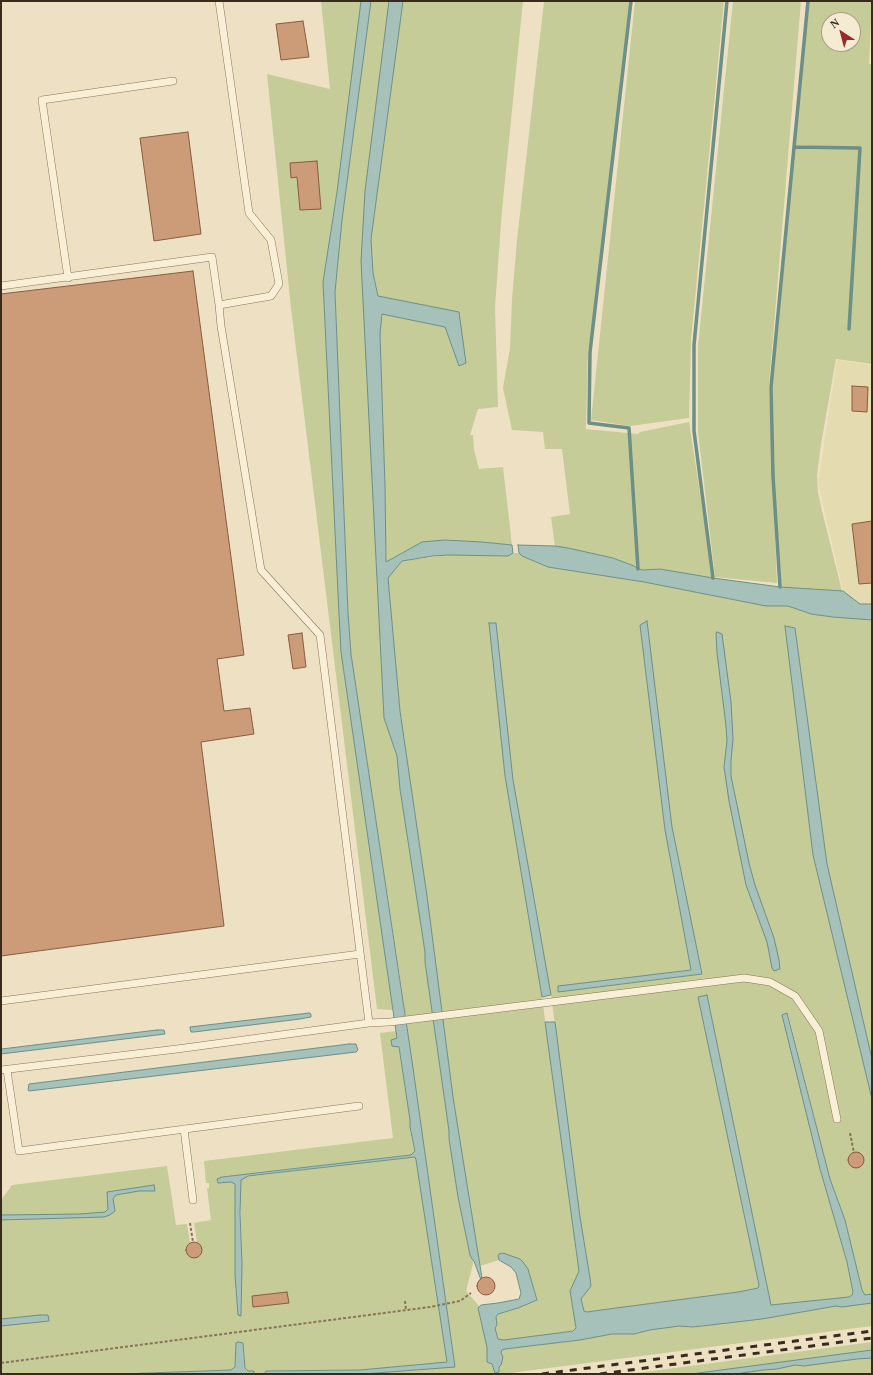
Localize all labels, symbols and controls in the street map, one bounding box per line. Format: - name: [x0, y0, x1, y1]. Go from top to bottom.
- north arrow: [821, 12, 861, 52]
- text: N: [828, 16, 841, 30]

